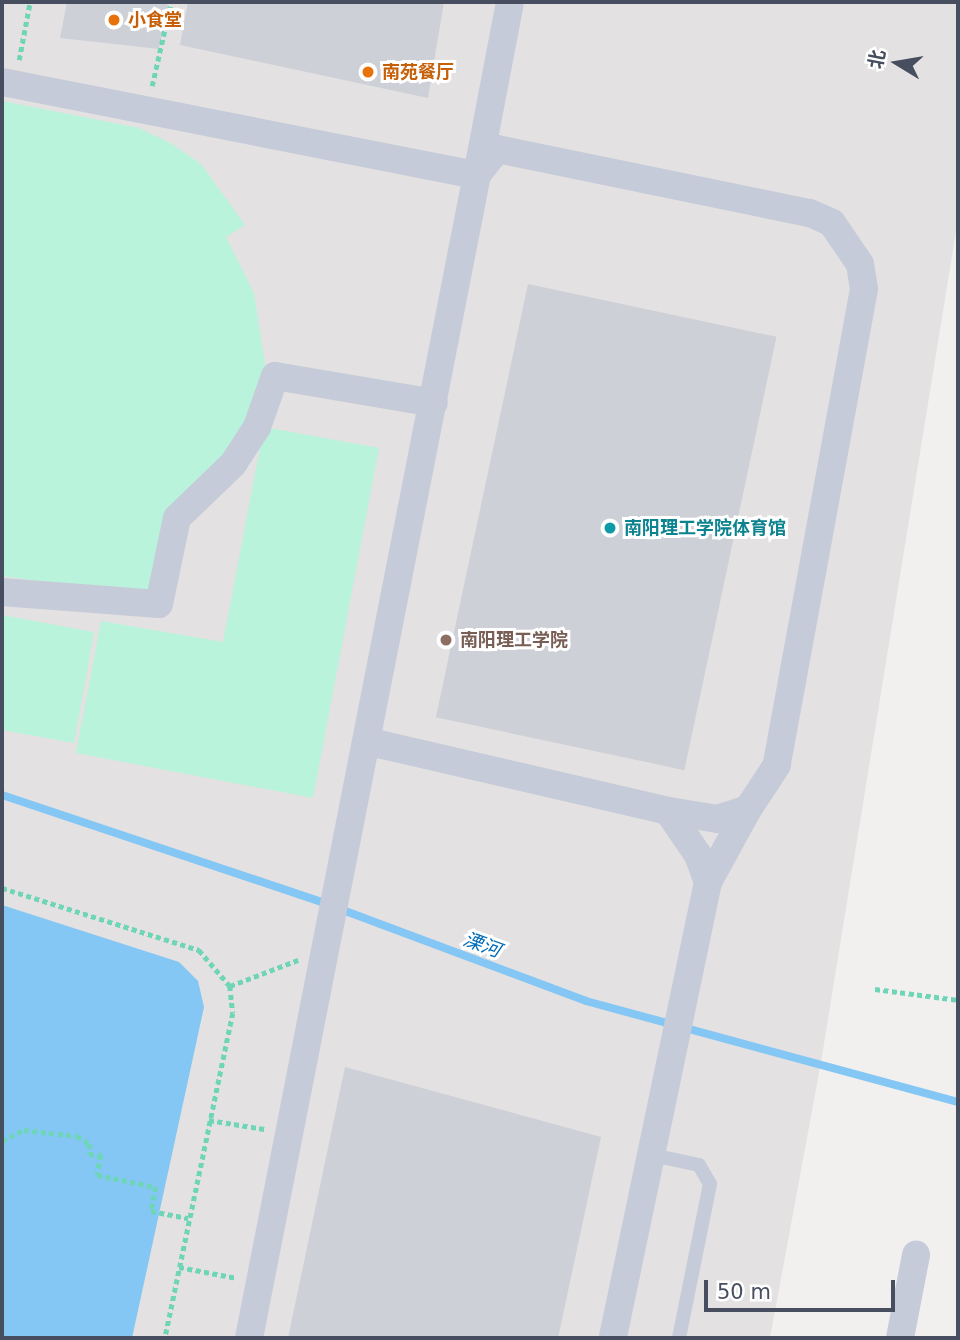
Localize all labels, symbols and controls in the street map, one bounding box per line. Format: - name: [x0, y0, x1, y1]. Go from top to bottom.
- place label: 小食堂: [128, 9, 182, 31]
- marker: 小食堂: [106, 12, 122, 28]
- north arrow: [862, 28, 932, 98]
- text: 北: [864, 48, 889, 70]
- place label: 南苑餐厅: [382, 61, 454, 83]
- marker: 南苑餐厅: [360, 64, 376, 80]
- place label: 南阳理工学院体育馆: [624, 517, 786, 539]
- marker: 南阳理工学院体育馆: [602, 520, 618, 536]
- place label: 南阳理工学院: [460, 629, 568, 651]
- marker: 南阳理工学院: [438, 632, 454, 648]
- water label: 溧河: [460, 928, 504, 962]
- scale bar: [708, 1266, 899, 1310]
- text: 50 m: [717, 1280, 771, 1304]

